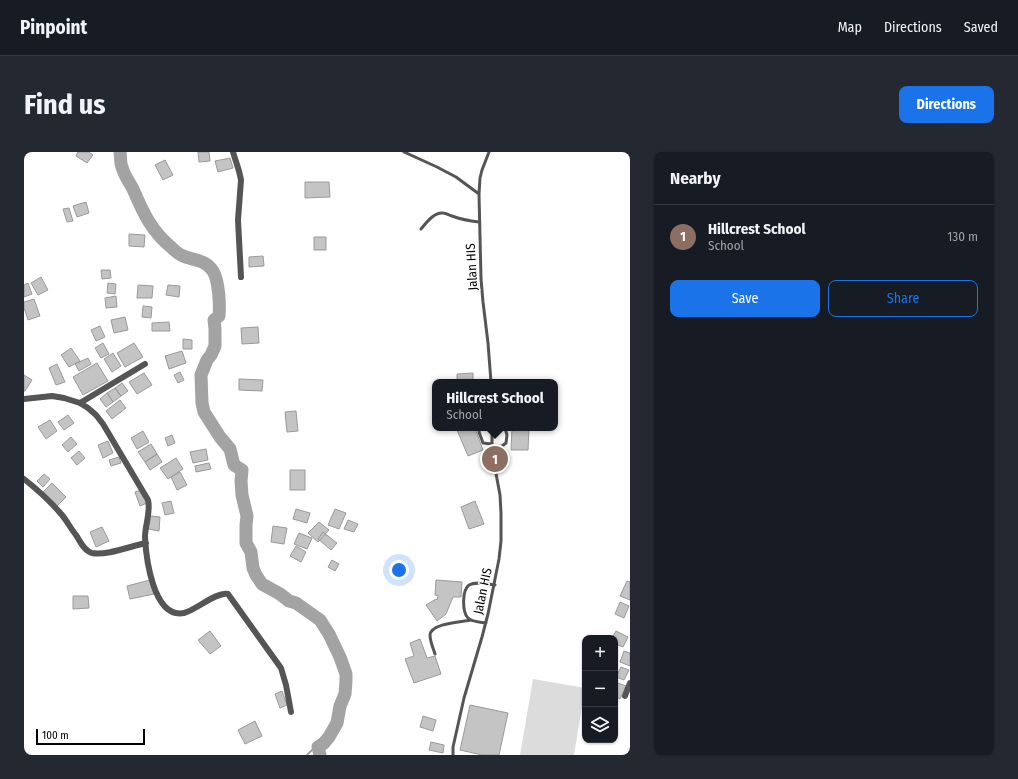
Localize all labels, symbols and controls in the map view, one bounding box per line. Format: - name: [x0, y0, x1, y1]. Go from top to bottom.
- text: Pinpoint: [20, 16, 87, 39]
- text: Map: [838, 19, 862, 36]
- text: Directions: [884, 19, 942, 36]
- text: Saved: [964, 19, 998, 36]
- button: Directions: [899, 86, 994, 123]
- text: Find us: [24, 88, 106, 121]
- text: Nearby: [670, 168, 721, 189]
- text: Hillcrest School: [708, 220, 806, 238]
- text: 1: [680, 229, 686, 244]
- text: 130 m: [947, 229, 978, 244]
- text: School: [708, 238, 744, 253]
- street label: Jalan HIS: [463, 243, 480, 291]
- button: Save: [670, 280, 820, 317]
- button: Share: [828, 280, 978, 317]
- popup: [432, 379, 558, 431]
- text: Hillcrest School: [446, 389, 544, 407]
- text: School: [446, 407, 482, 422]
- pin: 1: [482, 444, 508, 474]
- your location: [389, 560, 409, 580]
- street label: Jalan HIS: [470, 566, 495, 616]
- map controls: [582, 635, 618, 743]
- button: +: [582, 635, 618, 671]
- button: −: [582, 671, 618, 707]
- button: layers: [582, 707, 618, 743]
- scale bar: [36, 727, 145, 746]
- text: 100 m: [42, 729, 69, 742]

